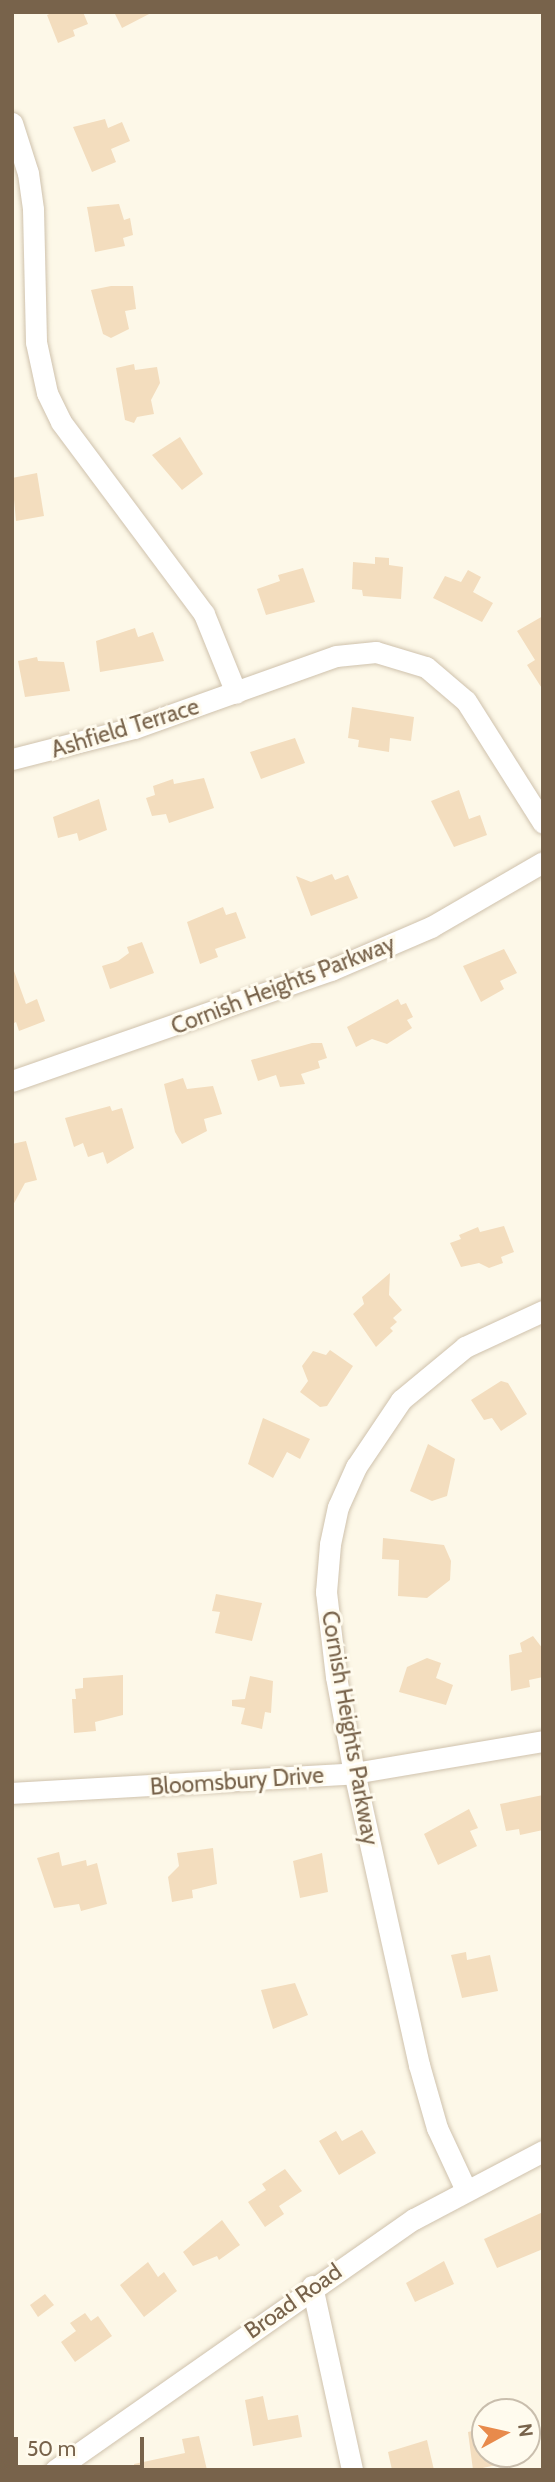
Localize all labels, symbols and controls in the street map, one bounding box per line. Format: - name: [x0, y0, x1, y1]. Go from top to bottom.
- street label: Ashfield Terrace: [48, 692, 202, 764]
- street label: Cornish Heights Parkway: [167, 930, 399, 1040]
- street label: Cornish Heights Parkway: [316, 1609, 384, 1847]
- street label: Bloomsbury Drive: [149, 1761, 325, 1801]
- street label: Broad Road: [239, 2258, 347, 2344]
- north arrow: [471, 2398, 541, 2468]
- scale bar: [18, 2422, 147, 2466]
- text: N: [513, 2422, 538, 2439]
- text: 50 m: [27, 2436, 76, 2461]

